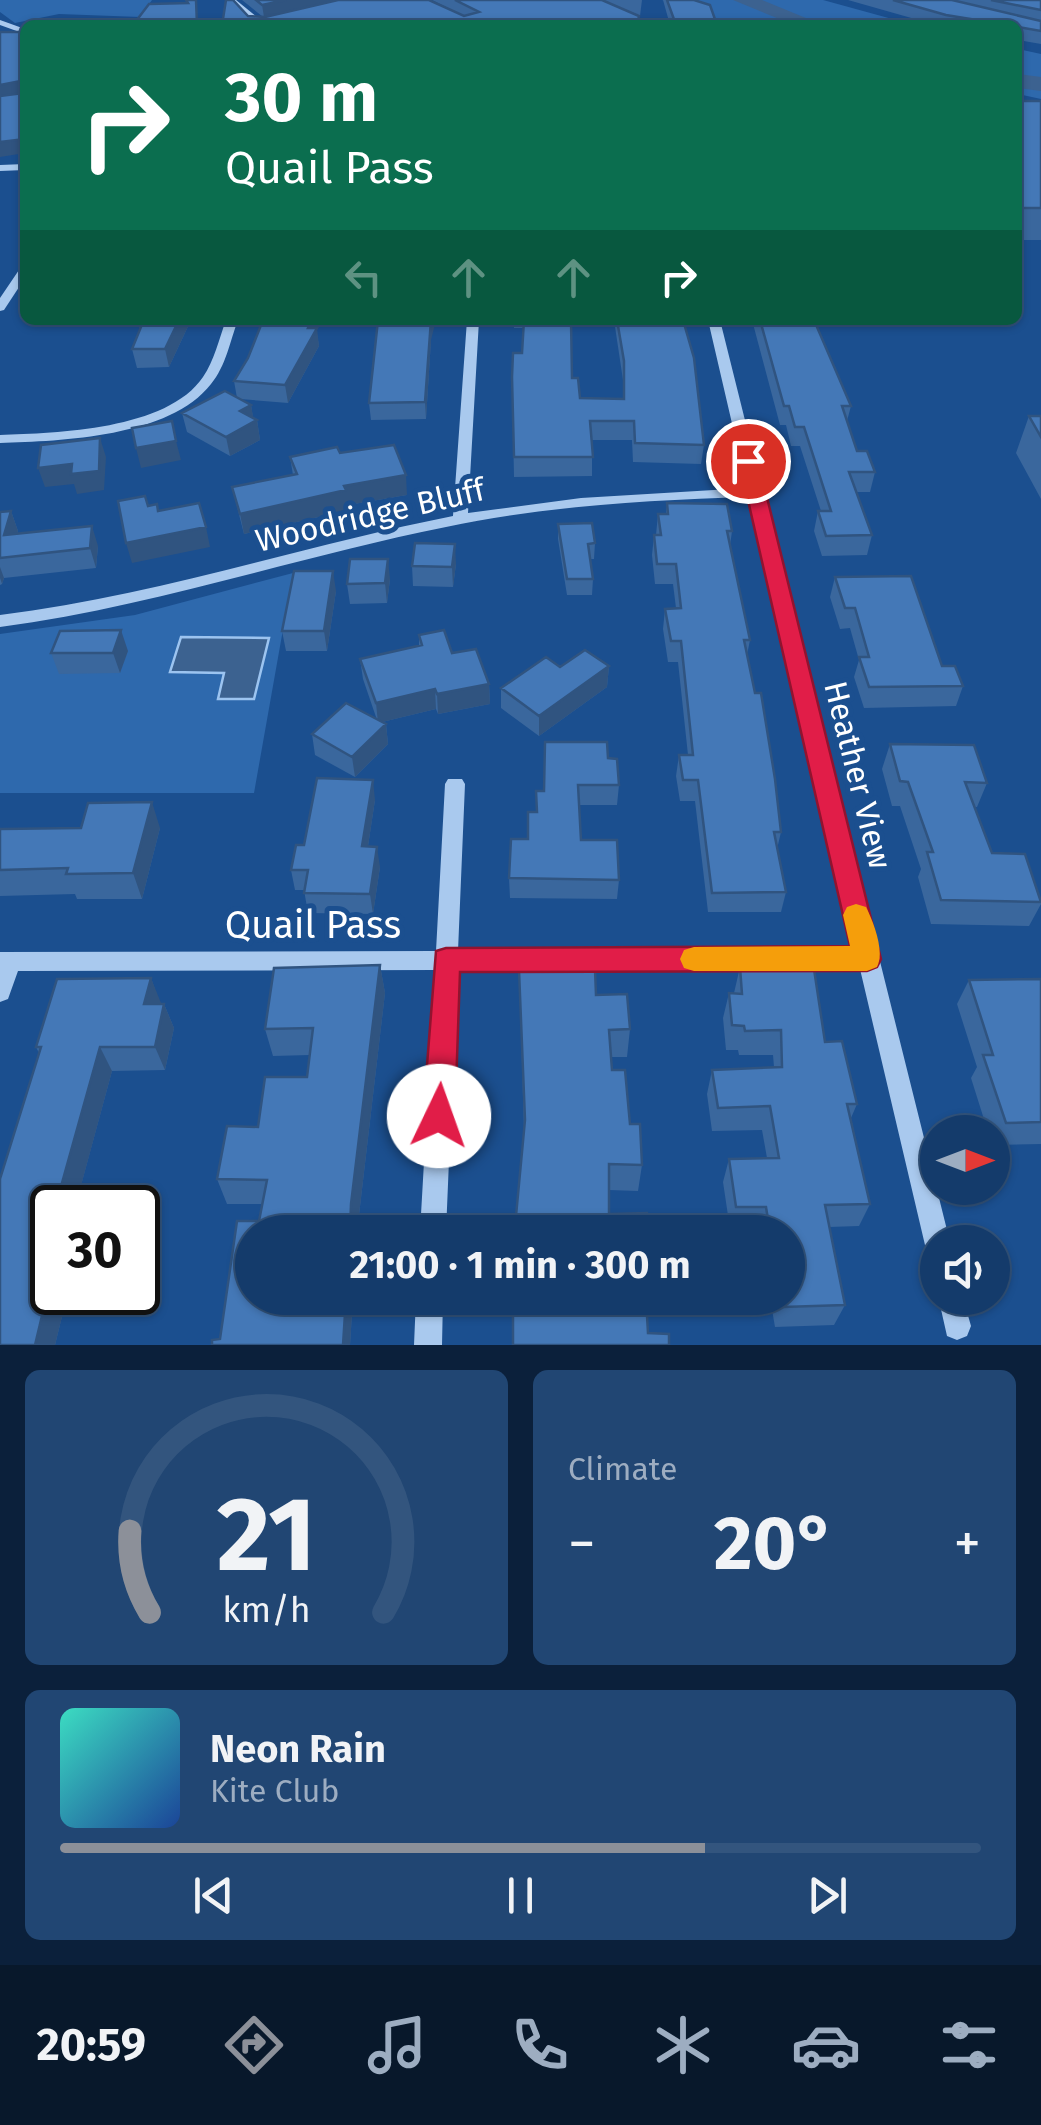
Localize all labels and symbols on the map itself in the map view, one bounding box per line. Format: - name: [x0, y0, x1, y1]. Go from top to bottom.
- pin: [706, 419, 791, 504]
- street label: Woodridge Bluff: [252, 470, 491, 560]
- street label: Heather View: [816, 677, 900, 873]
- street label: Quail Pass: [225, 902, 401, 948]
- position arrow: [387, 1064, 491, 1168]
- north arrow: [920, 1115, 1010, 1205]
- speed limit sign: 30: [30, 1185, 160, 1315]

